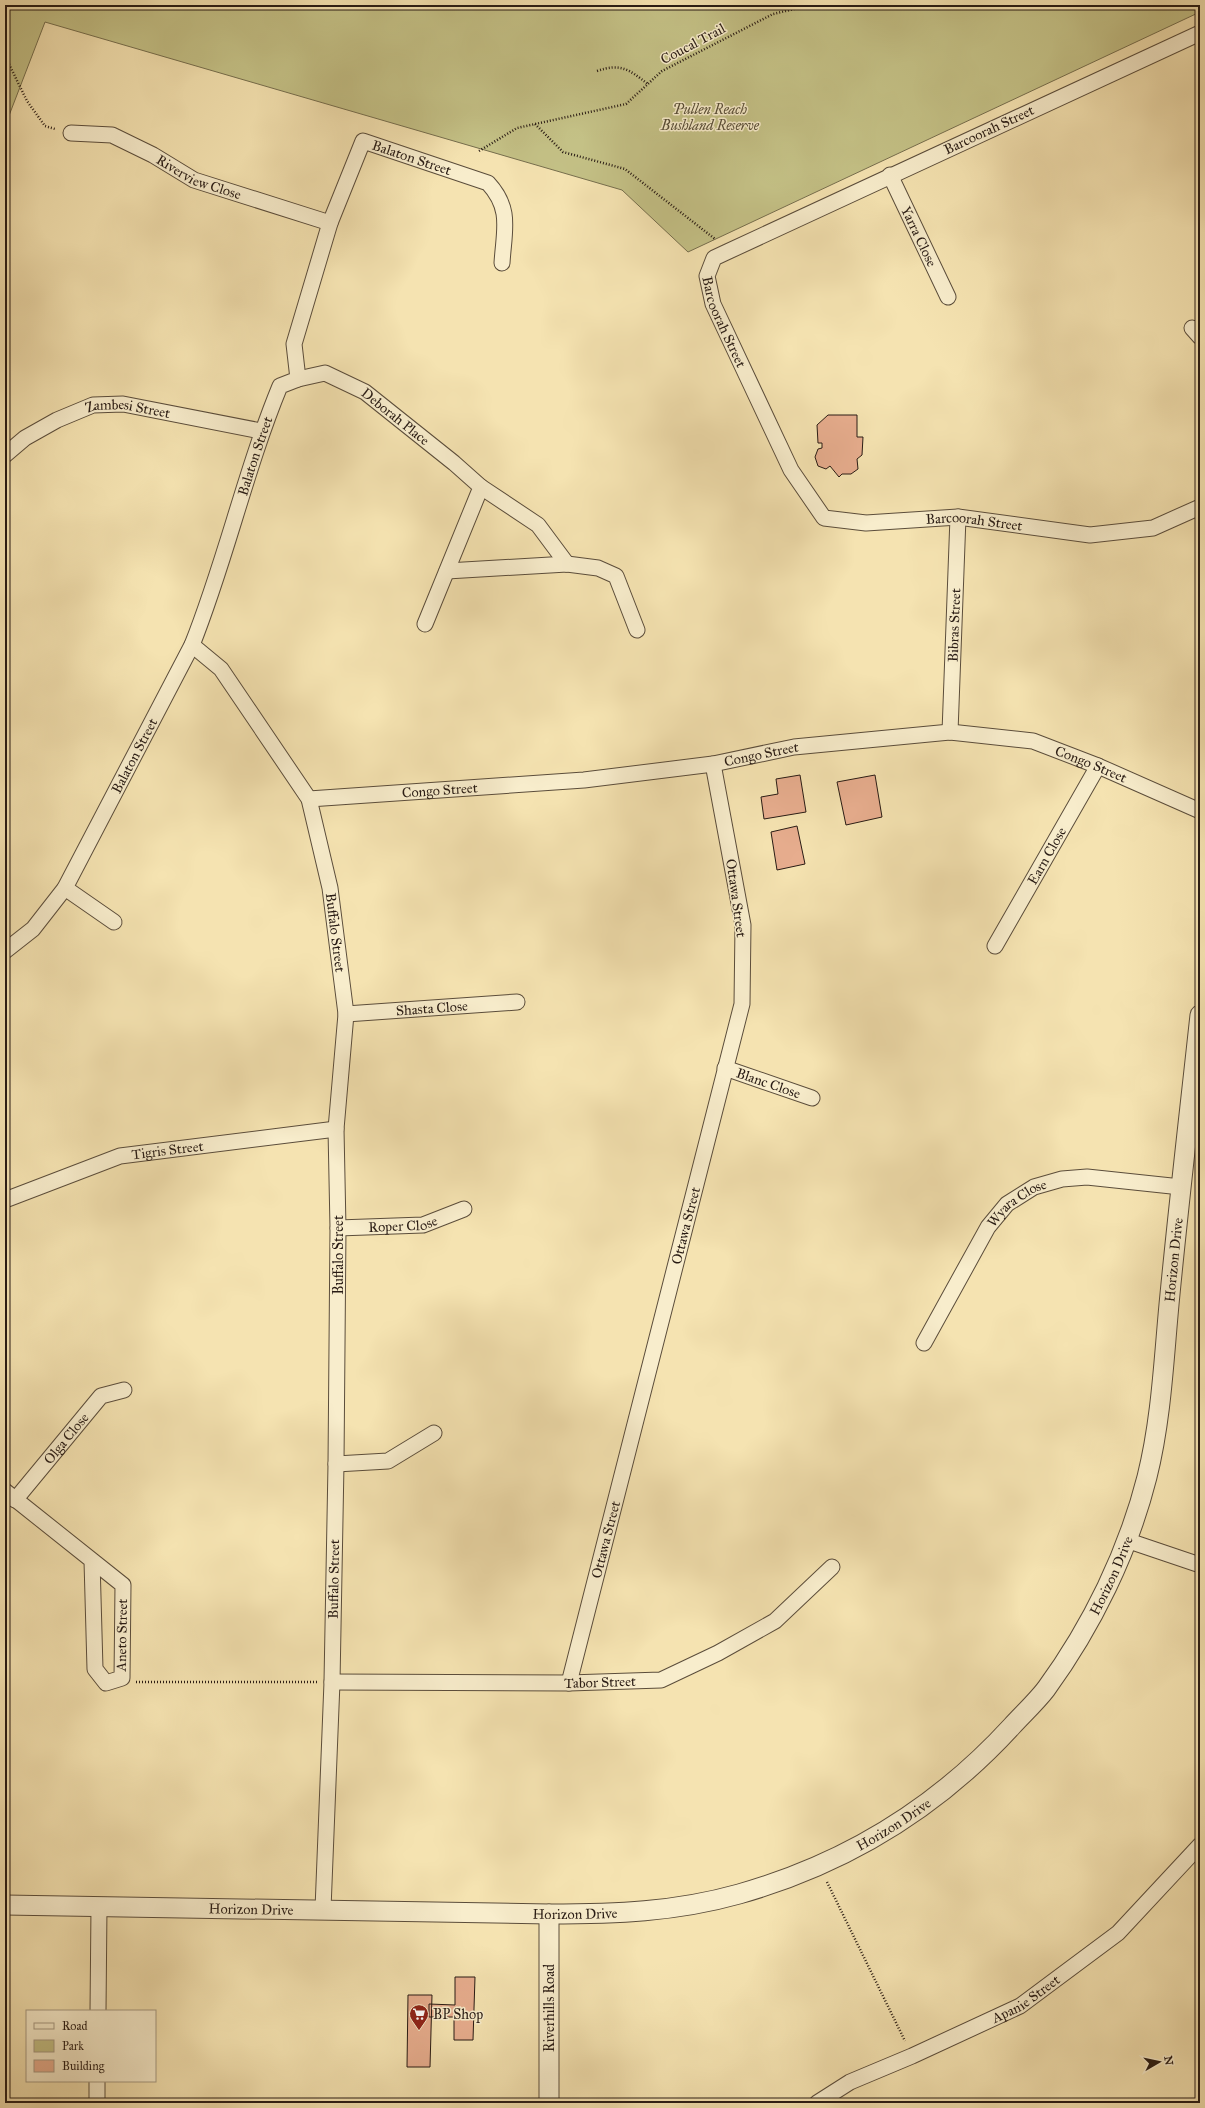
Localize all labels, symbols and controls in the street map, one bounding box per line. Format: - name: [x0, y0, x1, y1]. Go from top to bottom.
- street label: Coucal Trail: [658, 20, 728, 68]
- park label: Pullen Reach Bushland Reserve: [660, 101, 760, 134]
- street label: Barcoorah Street: [941, 102, 1037, 158]
- street label: Balaton Street: [370, 136, 454, 179]
- street label: Riverview Close: [153, 151, 243, 203]
- street label: Yarra Close: [898, 204, 941, 269]
- street label: Barcoorah Street: [699, 275, 750, 370]
- street label: Deborah Place: [358, 384, 433, 449]
- street label: Zambesi Street: [82, 395, 172, 422]
- street label: Balaton Street: [234, 414, 276, 498]
- street label: Barcoorah Street: [925, 508, 1024, 534]
- street label: Bibras Street: [944, 588, 964, 662]
- street label: Balaton Street: [108, 715, 161, 796]
- street label: Congo Street: [722, 738, 799, 770]
- street label: Congo Street: [1053, 742, 1130, 786]
- street label: Congo Street: [401, 779, 478, 801]
- street label: Earn Close: [1024, 824, 1070, 887]
- street label: Ottawa Street: [722, 858, 750, 938]
- street label: Buffalo Street: [322, 892, 349, 973]
- street label: Shasta Close: [395, 997, 469, 1019]
- street label: Blanc Close: [734, 1064, 803, 1102]
- street label: Tigris Street: [131, 1137, 204, 1163]
- street label: Wyara Close: [983, 1175, 1048, 1230]
- street label: Ottawa Street: [668, 1185, 704, 1266]
- street label: Roper Close: [368, 1212, 440, 1235]
- street label: Buffalo Street: [330, 1215, 347, 1295]
- street label: Horizon Drive: [1161, 1217, 1186, 1303]
- street label: Olga Close: [40, 1409, 92, 1467]
- street label: Ottawa Street: [588, 1499, 624, 1580]
- street label: Horizon Drive: [1086, 1533, 1136, 1618]
- street label: Buffalo Street: [325, 1539, 343, 1619]
- street label: Aneto Street: [113, 1598, 131, 1673]
- street label: Tabor Street: [564, 1672, 636, 1692]
- street label: Horizon Drive: [853, 1794, 934, 1854]
- street label: Horizon Drive: [208, 1900, 294, 1918]
- street label: Horizon Drive: [532, 1904, 618, 1923]
- street label: Riverhills Road: [541, 1964, 558, 2052]
- street label: Apanie Street: [988, 1971, 1063, 2027]
- supermarket icon: BP Shop: [408, 2003, 430, 2031]
- place label: BP Shop: [433, 2006, 483, 2023]
- legend: [26, 2010, 156, 2082]
- text: Road: [62, 2019, 88, 2033]
- text: Park: [62, 2039, 84, 2053]
- north arrow: [1139, 2042, 1179, 2082]
- text: N: [1161, 2055, 1176, 2067]
- text: Building: [62, 2059, 105, 2074]

